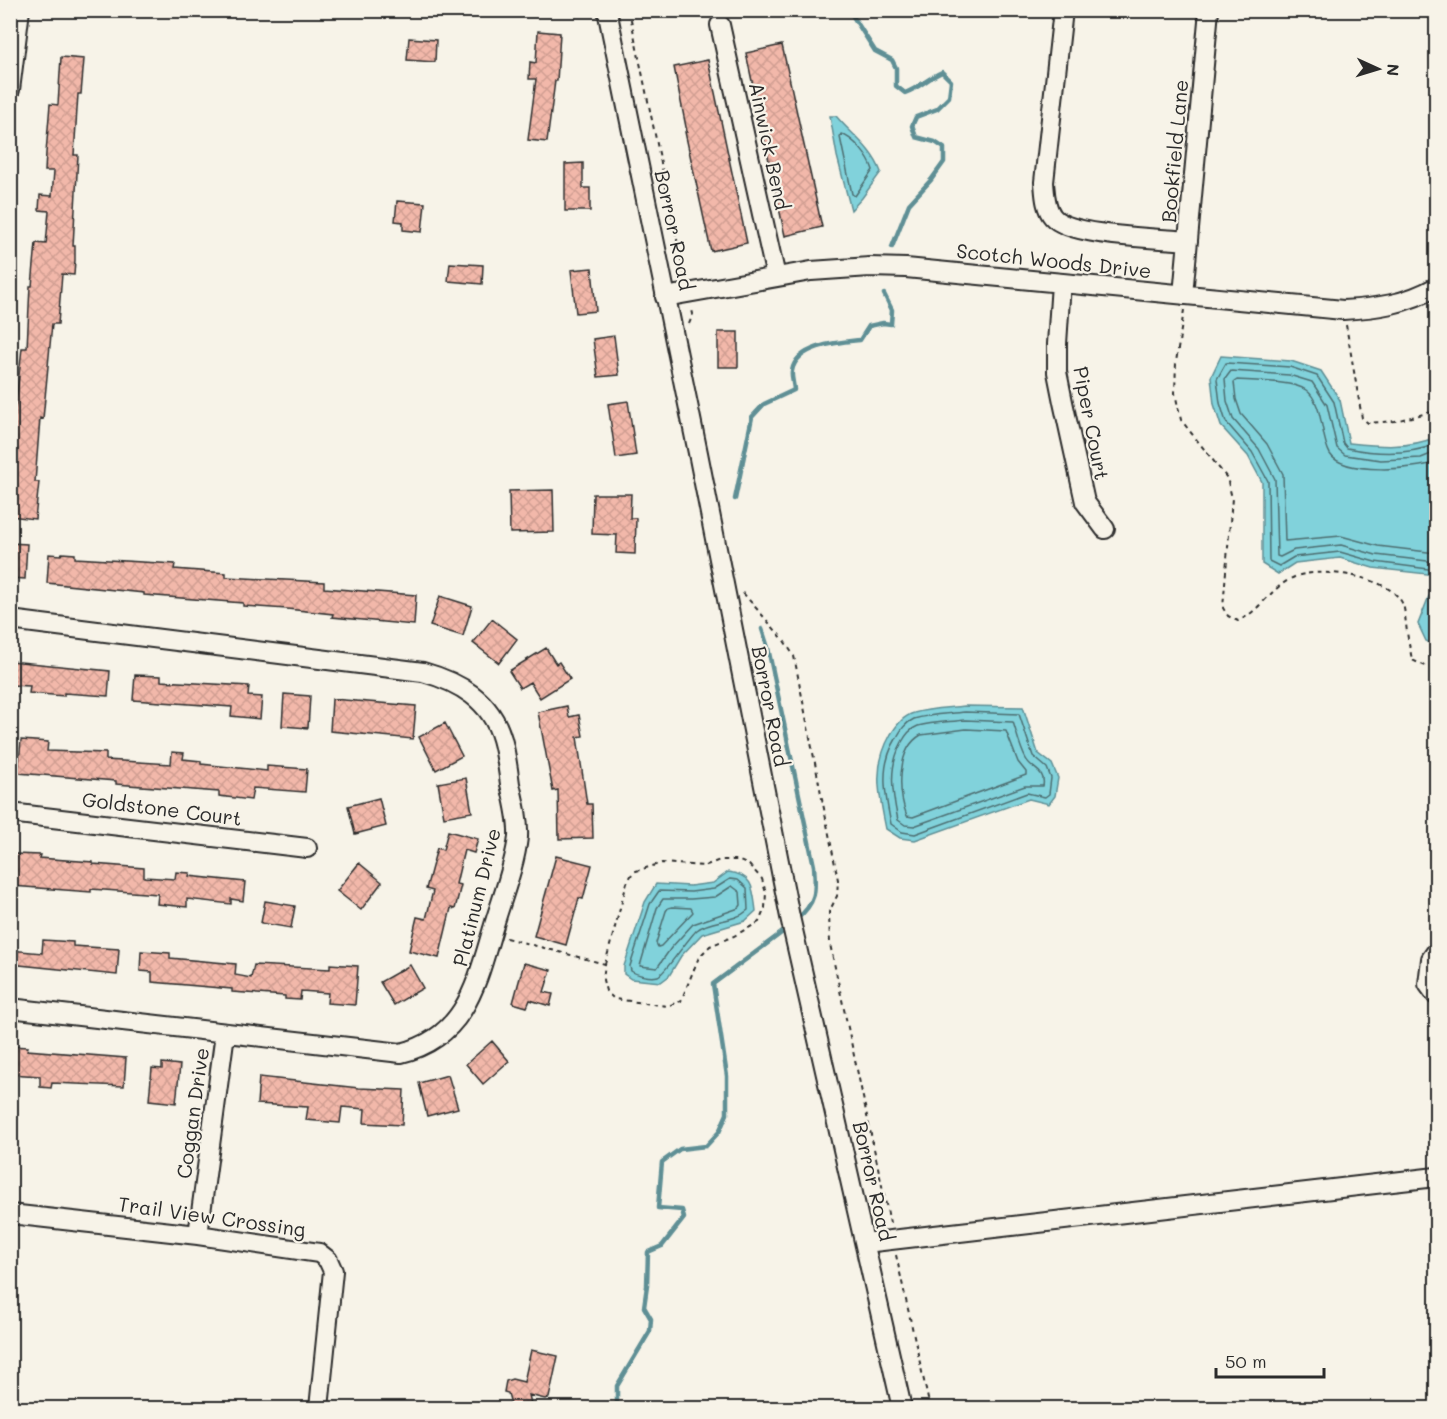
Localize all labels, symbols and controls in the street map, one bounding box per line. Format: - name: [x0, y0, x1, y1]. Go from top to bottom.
- north arrow: [1348, 39, 1408, 99]
- text: N: [1383, 63, 1404, 77]
- street label: Bookfield Lane: [1155, 78, 1193, 224]
- street label: Ainwick Bend: [744, 80, 796, 212]
- street label: Borror Road: [650, 167, 700, 293]
- street label: Scotch Woods Drive: [955, 237, 1153, 283]
- street label: Piper Court: [1068, 364, 1116, 482]
- street label: Borror Road: [747, 643, 795, 769]
- street label: Goldstone Court: [81, 785, 243, 831]
- street label: Platinum Drive: [446, 825, 506, 969]
- street label: Coggan Drive: [170, 1046, 214, 1180]
- street label: Borror Road: [848, 1118, 900, 1244]
- street label: Trail View Crossing: [117, 1190, 307, 1242]
- scale bar: [1216, 1341, 1324, 1379]
- text: 50 m: [1225, 1349, 1267, 1373]

